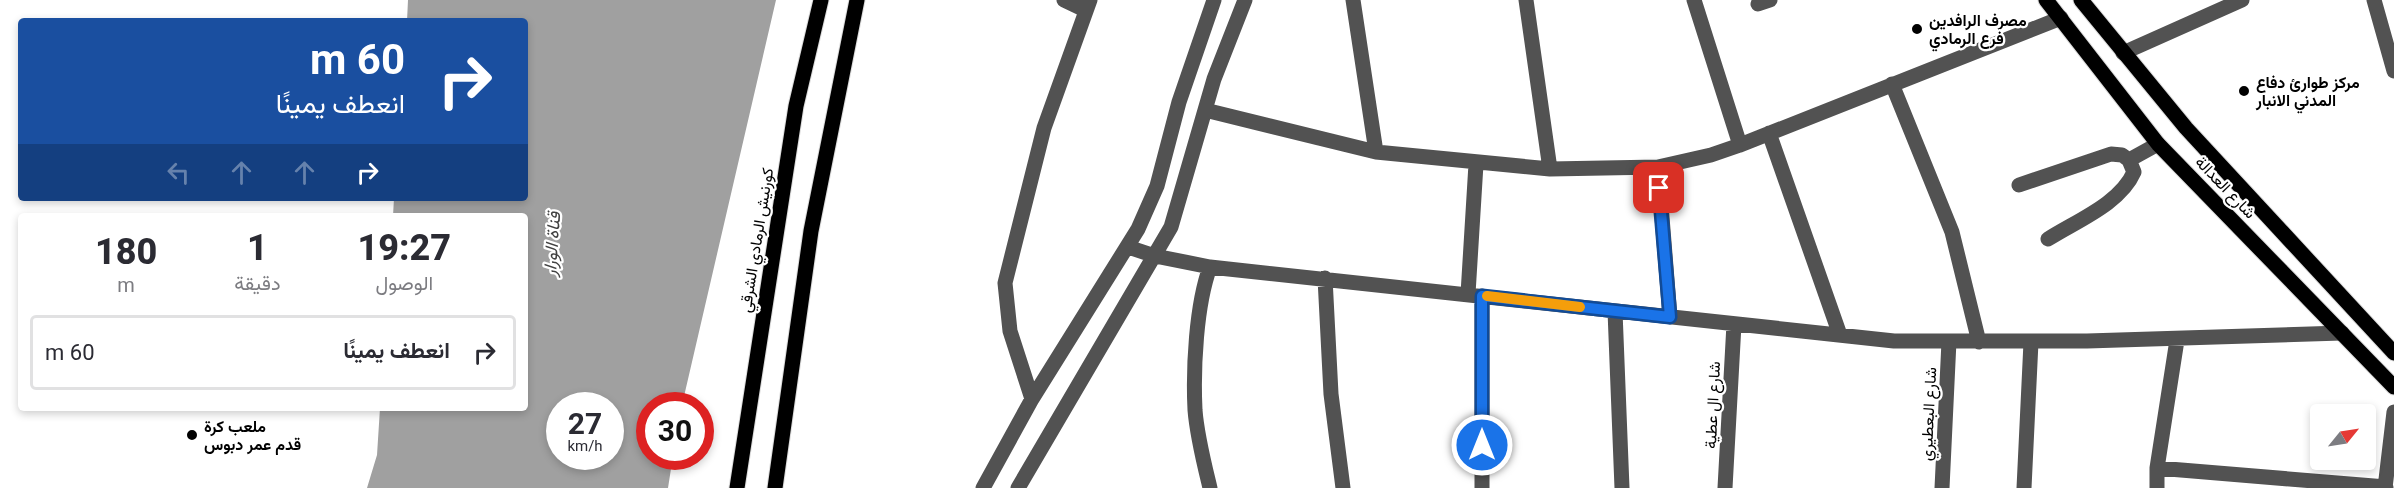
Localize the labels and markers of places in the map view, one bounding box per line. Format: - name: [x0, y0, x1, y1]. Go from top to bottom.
- place label: مصرف الرافدين فرع الرمادي: [1929, 11, 2027, 52]
- marker: مصرف الرافدين فرع الرمادي: [1910, 22, 1924, 36]
- place label: مركز طوارئ دفاع المدني الانبار: [2255, 73, 2360, 114]
- marker: مركز طوارئ دفاع المدني الانبار: [2237, 84, 2251, 98]
- pin: [1633, 162, 1684, 213]
- place label: ملعب كرة قدم عمر دبوس: [204, 417, 301, 455]
- marker: ملعب كرة قدم عمر دبوس: [185, 428, 199, 442]

